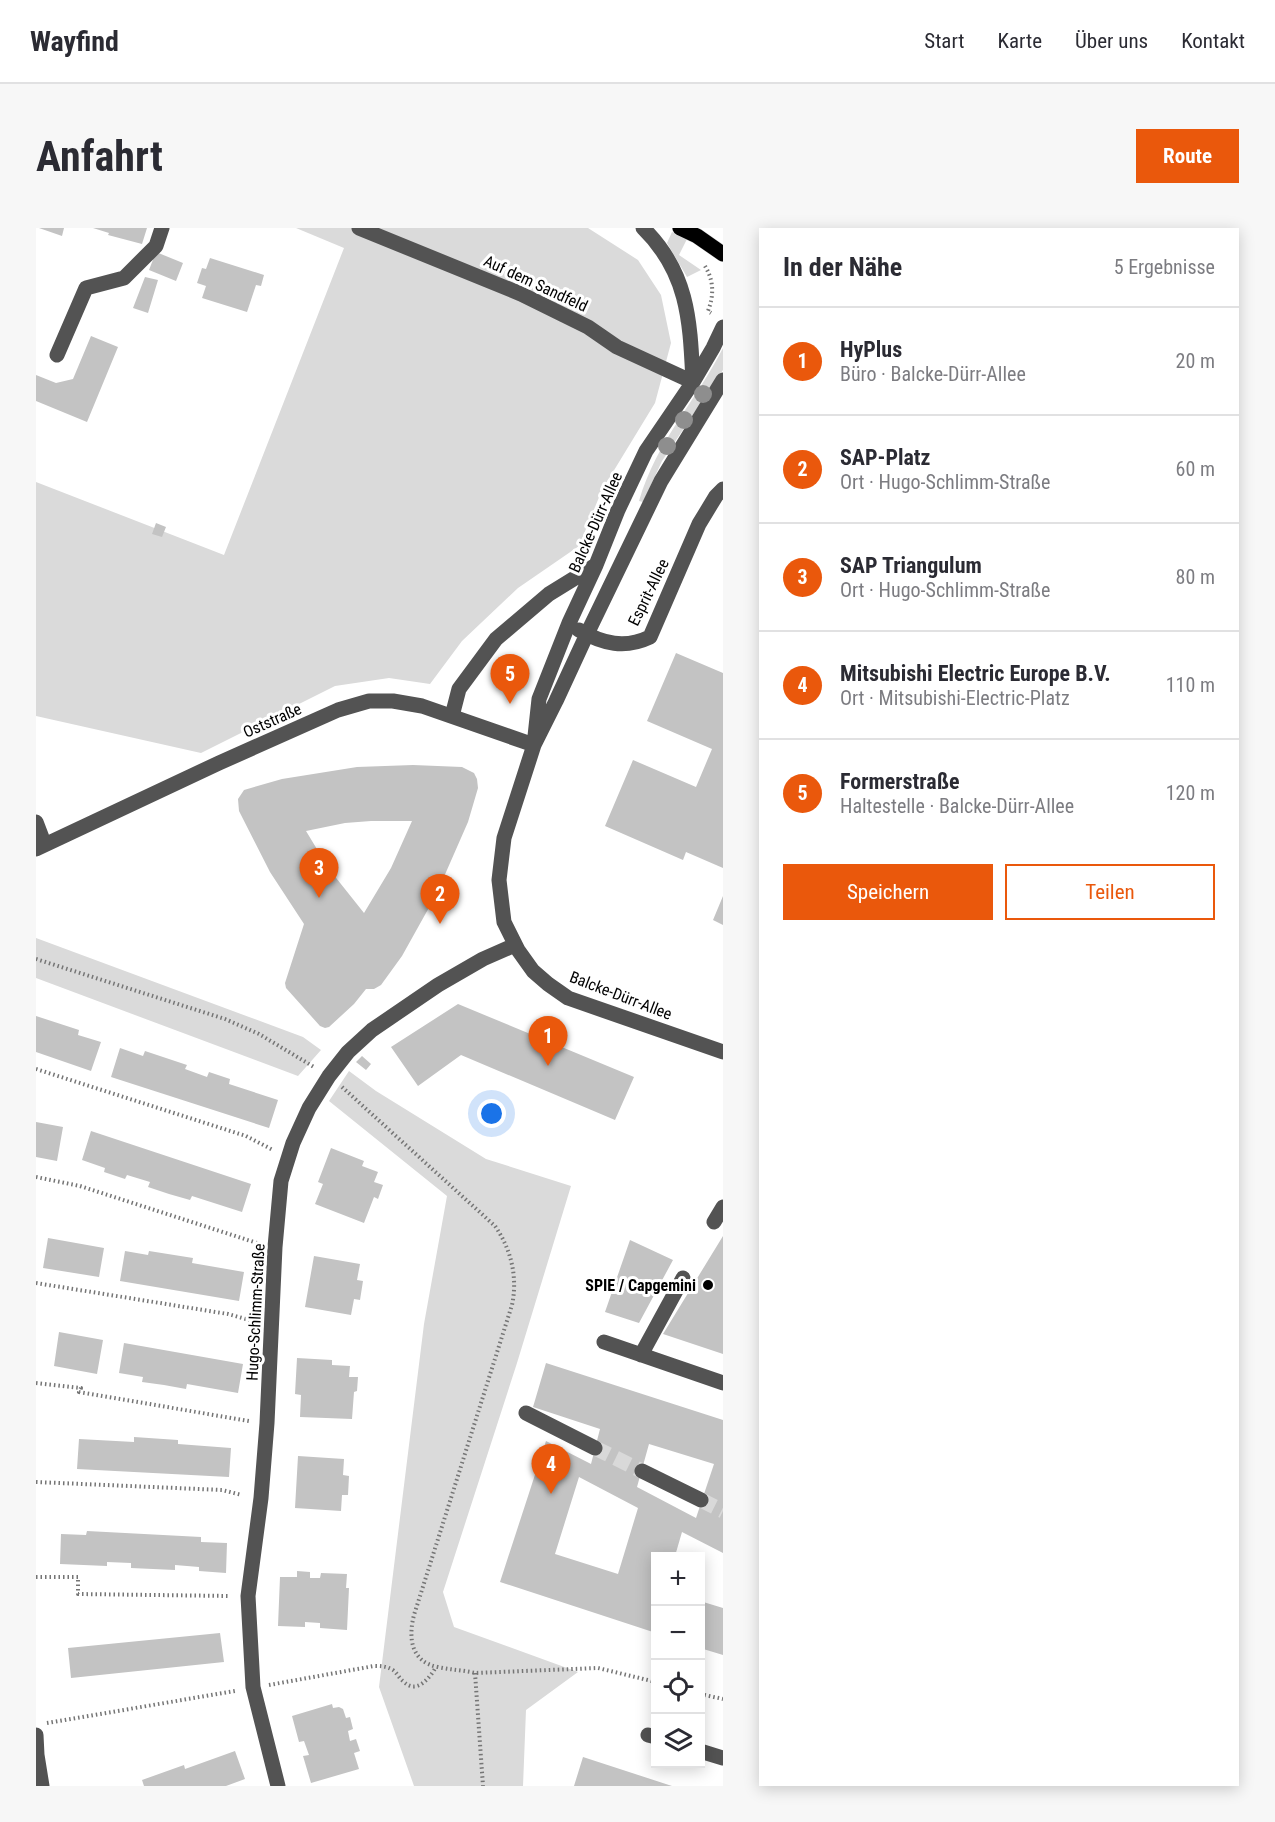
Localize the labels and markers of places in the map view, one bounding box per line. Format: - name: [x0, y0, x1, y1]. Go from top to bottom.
- pin: 5: [490, 654, 530, 704]
- pin: 3: [300, 848, 338, 898]
- pin: 2: [420, 874, 460, 924]
- pin: 1: [528, 1016, 568, 1066]
- place label: SPIE / Capgemini: [585, 1276, 696, 1295]
- marker: SPIE / Capgemini: [701, 1278, 715, 1292]
- pin: 4: [532, 1444, 570, 1494]

